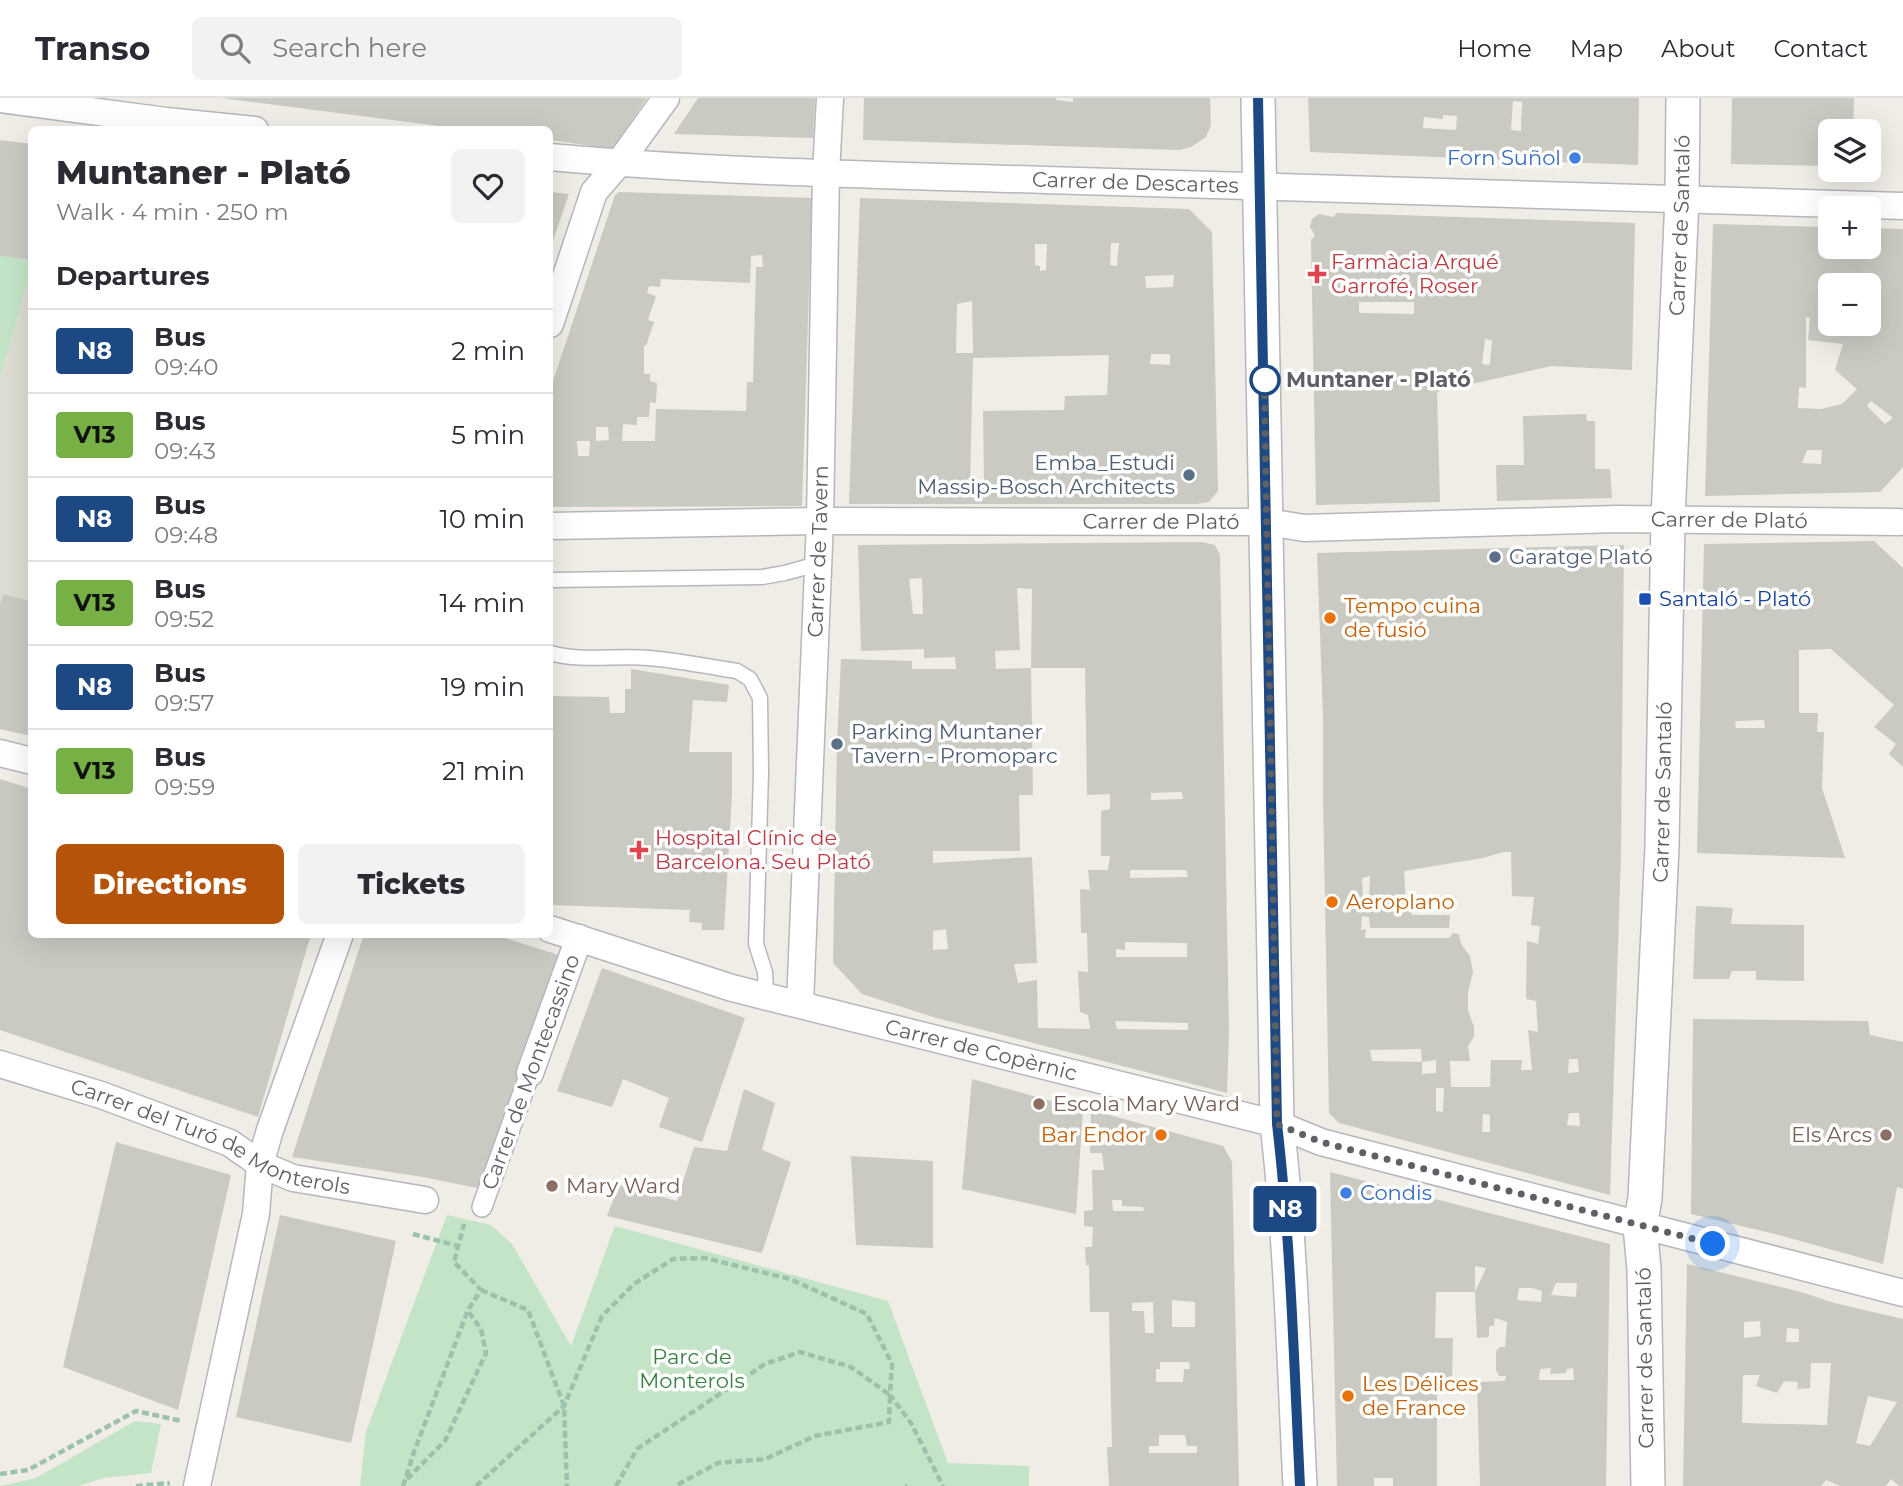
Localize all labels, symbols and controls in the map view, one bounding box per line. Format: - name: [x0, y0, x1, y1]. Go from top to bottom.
- search box: [192, 17, 682, 80]
- text: Transo: [35, 28, 150, 68]
- icon: search: [216, 29, 254, 67]
- text: Search here: [272, 32, 427, 64]
- text: Home: [1457, 34, 1532, 63]
- text: Map: [1570, 34, 1623, 63]
- text: About: [1661, 34, 1735, 63]
- text: Contact: [1773, 34, 1868, 63]
- map controls: [1818, 119, 1881, 336]
- button: layers: [1818, 119, 1881, 182]
- street label: Carrer de Santaló: [1664, 135, 1695, 317]
- place label: Forn Suñol: [1447, 145, 1561, 170]
- button: heart: [451, 149, 525, 223]
- marker: Forn Suñol: [1567, 150, 1583, 166]
- text: Muntaner - Plató: [56, 152, 351, 192]
- street label: Carrer de Descartes: [1032, 167, 1239, 198]
- button: +: [1818, 196, 1881, 259]
- text: Walk · 4 min · 250 m: [56, 198, 289, 226]
- place label: Farmàcia Arqué Garrofé, Roser: [1331, 249, 1499, 298]
- text: Departures: [56, 260, 210, 292]
- marker: Farmàcia Arqué Garrofé, Roser: [1309, 266, 1325, 282]
- button: −: [1818, 273, 1881, 336]
- text: Bus: [154, 321, 206, 353]
- text: 2 min: [451, 335, 525, 367]
- text: N8: [77, 336, 112, 365]
- text: 09:40: [154, 353, 219, 381]
- marker: Muntaner - Plató: [1250, 365, 1280, 395]
- place label: Muntaner - Plató: [1286, 367, 1471, 392]
- text: Bus: [154, 405, 206, 437]
- text: 5 min: [451, 419, 525, 451]
- text: V13: [73, 420, 116, 449]
- text: 09:43: [154, 437, 216, 465]
- place label: Emba_Estudi Massip-Bosch Architects: [917, 450, 1175, 499]
- street label: Carrer de Tavern: [802, 465, 833, 638]
- marker: Emba_Estudi Massip-Bosch Architects: [1181, 467, 1197, 483]
- text: Bus: [154, 489, 206, 521]
- text: 10 min: [439, 503, 525, 535]
- text: N8: [77, 504, 112, 533]
- street label: Carrer de Plató: [1651, 506, 1808, 533]
- street label: Carrer de Plató: [1082, 509, 1240, 534]
- text: 09:48: [154, 521, 218, 549]
- place label: Garatge Plató: [1509, 544, 1653, 569]
- marker: Garatge Plató: [1487, 549, 1503, 565]
- text: Bus: [154, 573, 206, 605]
- place label: Santaló - Plató: [1659, 586, 1811, 611]
- text: 14 min: [439, 587, 525, 619]
- text: V13: [73, 588, 116, 617]
- marker: Santaló - Plató: [1637, 591, 1653, 607]
- place label: Tempo cuina de fusió: [1344, 593, 1481, 642]
- text: 09:52: [154, 605, 214, 633]
- marker: Tempo cuina de fusió: [1322, 610, 1338, 626]
- text: Bus: [154, 657, 206, 689]
- text: 19 min: [441, 671, 525, 703]
- text: N8: [77, 672, 112, 701]
- text: 09:57: [154, 689, 214, 717]
- street label: Carrer de Santaló: [1647, 701, 1677, 883]
- place label: Parking Muntaner Tavern - Promoparc: [851, 719, 1058, 768]
- marker: Parking Muntaner Tavern - Promoparc: [829, 736, 845, 752]
- text: Bus: [154, 741, 206, 773]
- text: 21 min: [442, 755, 525, 787]
- text: V13: [73, 756, 116, 785]
- text: 09:59: [154, 773, 215, 801]
- place label: Hospital Clínic de Barcelona. Seu Plató: [655, 825, 871, 874]
- marker: Hospital Clínic de Barcelona. Seu Plató: [629, 840, 649, 860]
- button: Directions: [56, 844, 284, 924]
- button: Tickets: [298, 844, 525, 924]
- place label: Aeroplano: [1346, 889, 1455, 914]
- marker: Aeroplano: [1324, 894, 1340, 910]
- street label: Carrer de Montecassino: [476, 951, 585, 1193]
- street label: Carrer de Copèrnic: [883, 1014, 1080, 1086]
- street label: Carrer del Turó de Monterols: [68, 1073, 352, 1199]
- place label: Escola Mary Ward: [1053, 1091, 1240, 1116]
- marker: Escola Mary Ward: [1031, 1096, 1047, 1112]
- place label: Bar Endor: [1041, 1122, 1147, 1147]
- place label: Els Arcs: [1791, 1122, 1872, 1147]
- marker: Bar Endor: [1153, 1127, 1169, 1143]
- marker: Els Arcs: [1878, 1127, 1894, 1143]
- place label: Mary Ward: [566, 1173, 681, 1198]
- marker: Mary Ward: [544, 1178, 560, 1194]
- place label: Condis: [1360, 1180, 1432, 1205]
- marker: Condis: [1338, 1185, 1354, 1201]
- line badge: N8: [1254, 1186, 1316, 1232]
- text: N8: [1267, 1194, 1303, 1223]
- your location: [1695, 1226, 1730, 1261]
- street label: Carrer de Santaló: [1630, 1267, 1659, 1449]
- park label: Parc de Monterols: [639, 1344, 745, 1393]
- place label: Les Délices de France: [1362, 1371, 1479, 1420]
- marker: Les Délices de France: [1340, 1388, 1356, 1404]

